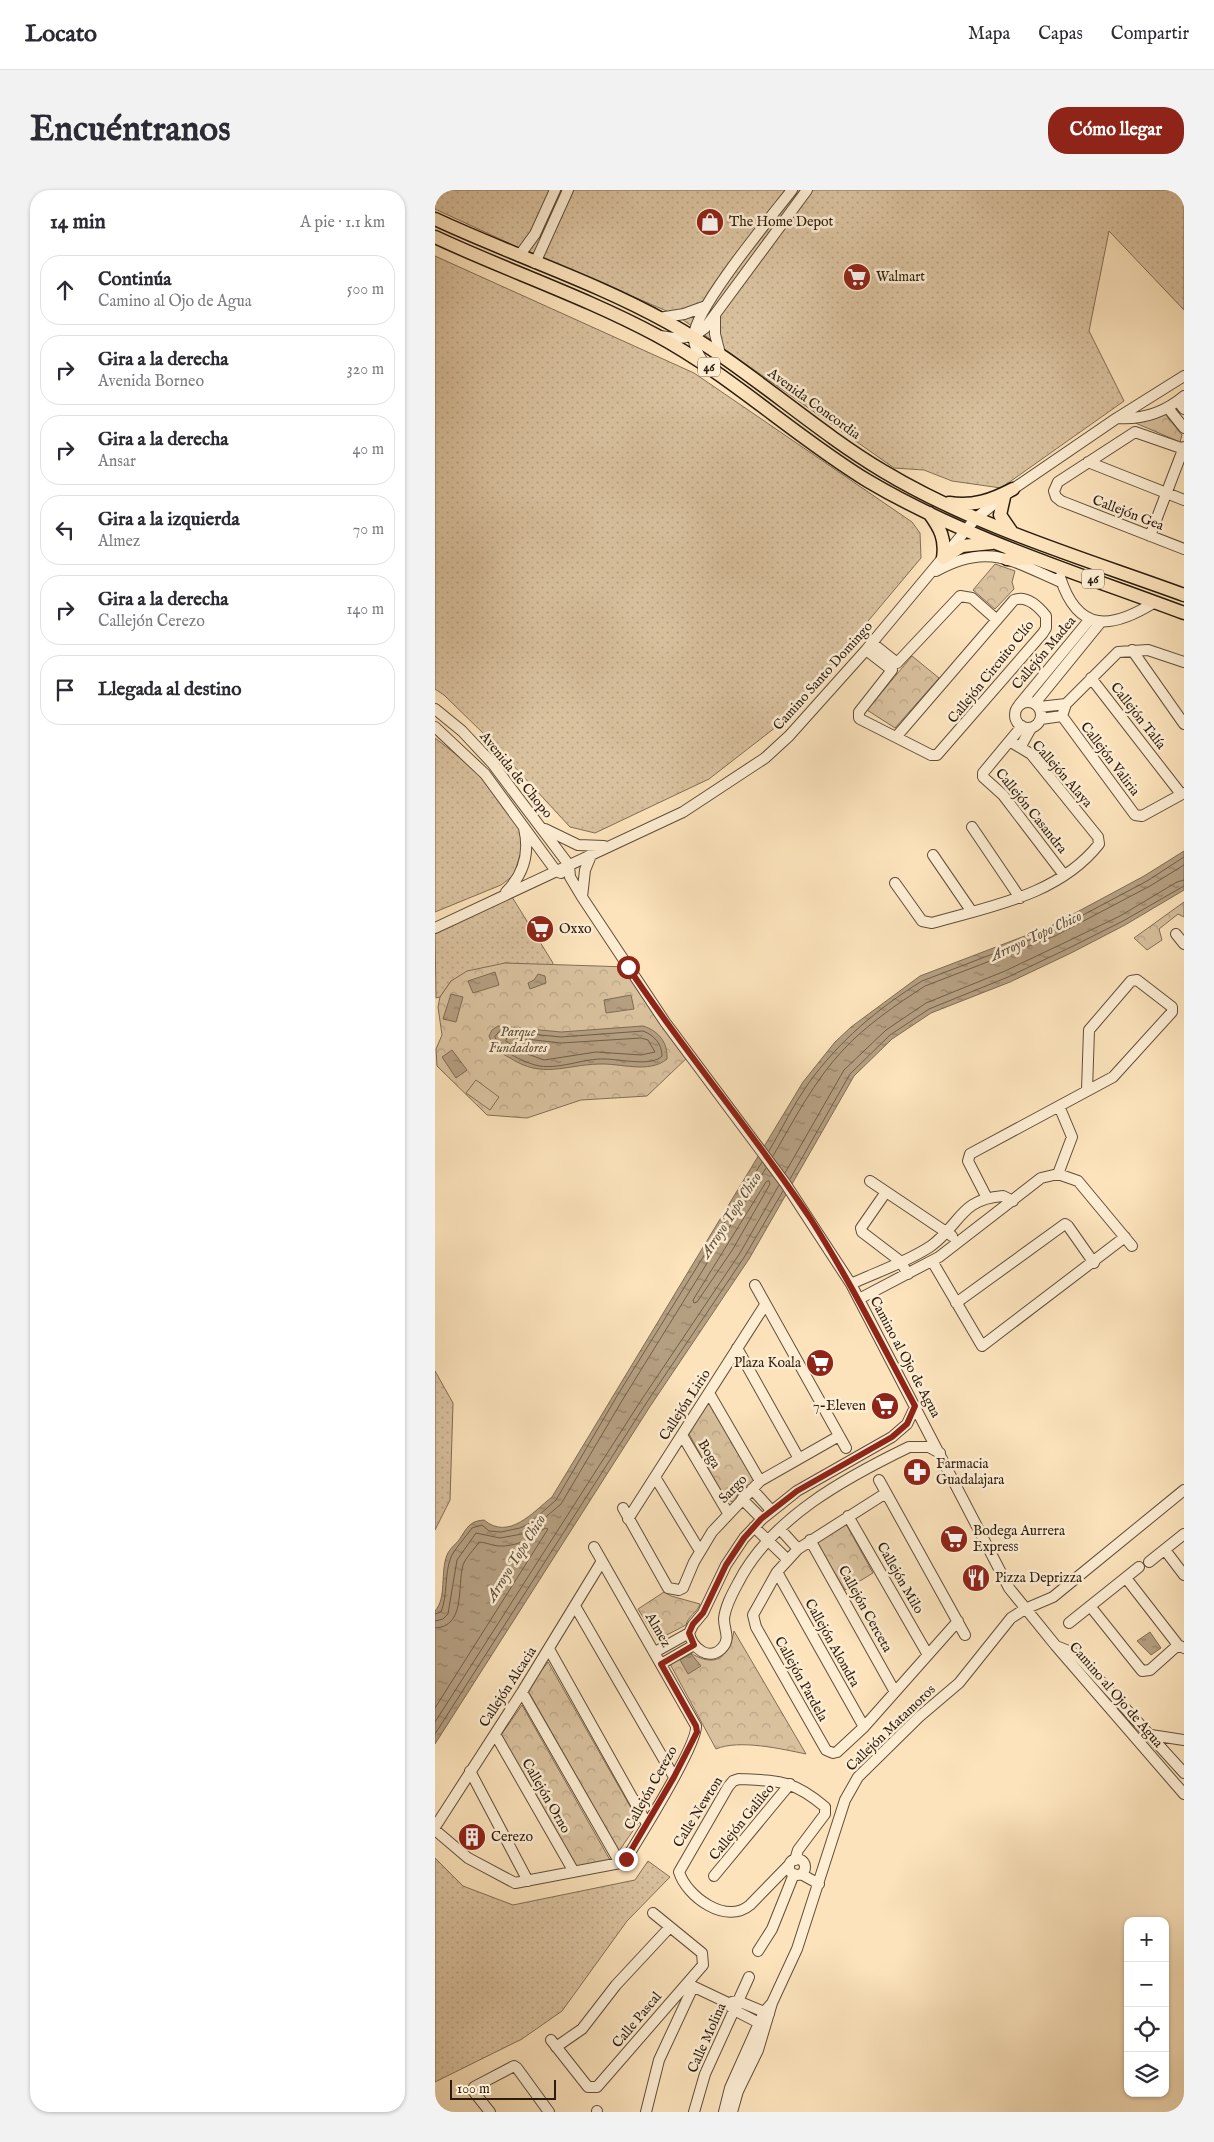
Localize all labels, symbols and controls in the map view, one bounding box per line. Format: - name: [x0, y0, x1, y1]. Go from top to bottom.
- text: Locato: [25, 19, 97, 50]
- text: Mapa: [968, 23, 1010, 46]
- text: Capas: [1038, 23, 1083, 46]
- text: Compartir: [1111, 23, 1189, 46]
- button: Cómo llegar: [1048, 107, 1184, 154]
- text: Encuéntranos: [30, 108, 230, 153]
- shop icon: The Home Depot: [695, 207, 725, 237]
- text: 14 min: [50, 209, 106, 236]
- text: A pie · 1.1 km: [300, 213, 385, 233]
- place label: The Home Depot: [729, 213, 834, 231]
- supermarket icon: Walmart: [842, 262, 872, 292]
- text: Continúa: [98, 268, 172, 292]
- place label: Walmart: [876, 268, 925, 286]
- icon: ahead: [51, 276, 79, 304]
- text: 500 m: [347, 280, 384, 300]
- text: Camino al Ojo de Agua: [98, 292, 252, 312]
- text: Gira a la derecha: [98, 348, 228, 372]
- icon: right: [51, 356, 79, 384]
- road number: 46: [698, 358, 720, 376]
- text: 320 m: [347, 360, 384, 380]
- street label: Avenida Concordia: [763, 364, 865, 444]
- text: Avenida Borneo: [98, 372, 204, 392]
- text: Gira a la derecha: [98, 428, 228, 452]
- icon: right: [51, 436, 79, 464]
- text: 40 m: [352, 440, 384, 460]
- text: Ansar: [98, 452, 136, 472]
- street label: Callejón Gea: [1090, 491, 1167, 535]
- text: Gira a la izquierda: [98, 508, 240, 532]
- icon: left: [51, 516, 79, 544]
- text: 70 m: [353, 520, 384, 540]
- text: Almez: [98, 532, 140, 552]
- road number: 46: [1082, 569, 1104, 588]
- text: Gira a la derecha: [98, 588, 228, 612]
- icon: right: [51, 596, 79, 624]
- text: 140 m: [346, 600, 384, 620]
- text: Callejón Cerezo: [98, 612, 205, 632]
- street label: Callejón Madea: [1008, 612, 1081, 693]
- street label: Callejón Circuito Clío: [944, 616, 1038, 727]
- street label: Camino Santo Domingo: [769, 617, 877, 734]
- icon: arrive: [51, 676, 79, 704]
- text: Llegada al destino: [98, 678, 241, 702]
- street label: Callejón Talía: [1106, 679, 1170, 754]
- street label: Callejón Valiria: [1076, 718, 1144, 800]
- street label: Avenida de Chopo: [475, 727, 557, 822]
- street label: Callejón Alaya: [1028, 737, 1097, 812]
- street label: Callejón Casandra: [991, 765, 1071, 858]
- water label: Arroyo Topo Chico: [985, 907, 1085, 966]
- supermarket icon: Oxxo: [525, 914, 555, 944]
- place label: Oxxo: [559, 920, 592, 938]
- route start: [617, 956, 640, 979]
- park label: Parque Fundadores: [489, 1023, 548, 1057]
- water label: Arroyo Topo Chico: [695, 1168, 766, 1263]
- street label: Camino al Ojo de Agua: [865, 1293, 945, 1421]
- supermarket icon: Plaza Koala: [805, 1348, 835, 1378]
- place label: Plaza Koala: [734, 1354, 802, 1372]
- street label: Callejón Lirio: [655, 1366, 715, 1444]
- supermarket icon: 7-Eleven: [870, 1391, 900, 1421]
- place label: 7-Eleven: [813, 1397, 867, 1415]
- street label: Boga: [693, 1436, 725, 1472]
- place label: Farmacia Guadalajara: [936, 1455, 1005, 1489]
- pharmacy icon: Farmacia Guadalajara: [902, 1457, 932, 1487]
- street label: Sargo: [715, 1470, 751, 1507]
- water label: Arroyo Topo Chico: [481, 1511, 550, 1607]
- place label: Bodega Aurrera Express: [973, 1522, 1066, 1556]
- supermarket icon: Bodega Aurrera Express: [939, 1524, 969, 1554]
- street label: Callejón Milo: [872, 1539, 928, 1617]
- street label: Callejón Cerceta: [834, 1563, 897, 1656]
- restaurant icon: Pizza Deprizza: [961, 1563, 991, 1593]
- place label: Pizza Deprizza: [995, 1569, 1083, 1587]
- street label: Callejón Alondra: [800, 1596, 864, 1691]
- street label: Almez: [640, 1609, 675, 1651]
- street label: Callejón Pardela: [770, 1633, 832, 1725]
- street label: Camino al Ojo de Agua: [1065, 1638, 1168, 1752]
- street label: Callejón Alcacia: [475, 1642, 541, 1731]
- street label: Callejón Matamoros: [843, 1681, 940, 1775]
- street label: Callejón Cerezo: [620, 1742, 682, 1833]
- street label: Callejón Orno: [517, 1755, 575, 1837]
- street label: Calle Newton: [669, 1773, 727, 1851]
- street label: Callejón Galileo: [705, 1779, 779, 1864]
- building icon: Cerezo: [457, 1822, 487, 1852]
- place label: Cerezo: [491, 1828, 533, 1846]
- route end: [615, 1848, 638, 1871]
- map controls: [1124, 1917, 1169, 2097]
- button: +: [1124, 1917, 1169, 1962]
- button: −: [1124, 1962, 1169, 2007]
- street label: Calle Pascal: [608, 1988, 666, 2052]
- street label: Calle Molina: [684, 1999, 731, 2076]
- button: locate: [1124, 2007, 1169, 2052]
- button: layers: [1124, 2052, 1169, 2097]
- scale bar: [450, 2077, 556, 2100]
- text: 100 m: [457, 2080, 490, 2098]

